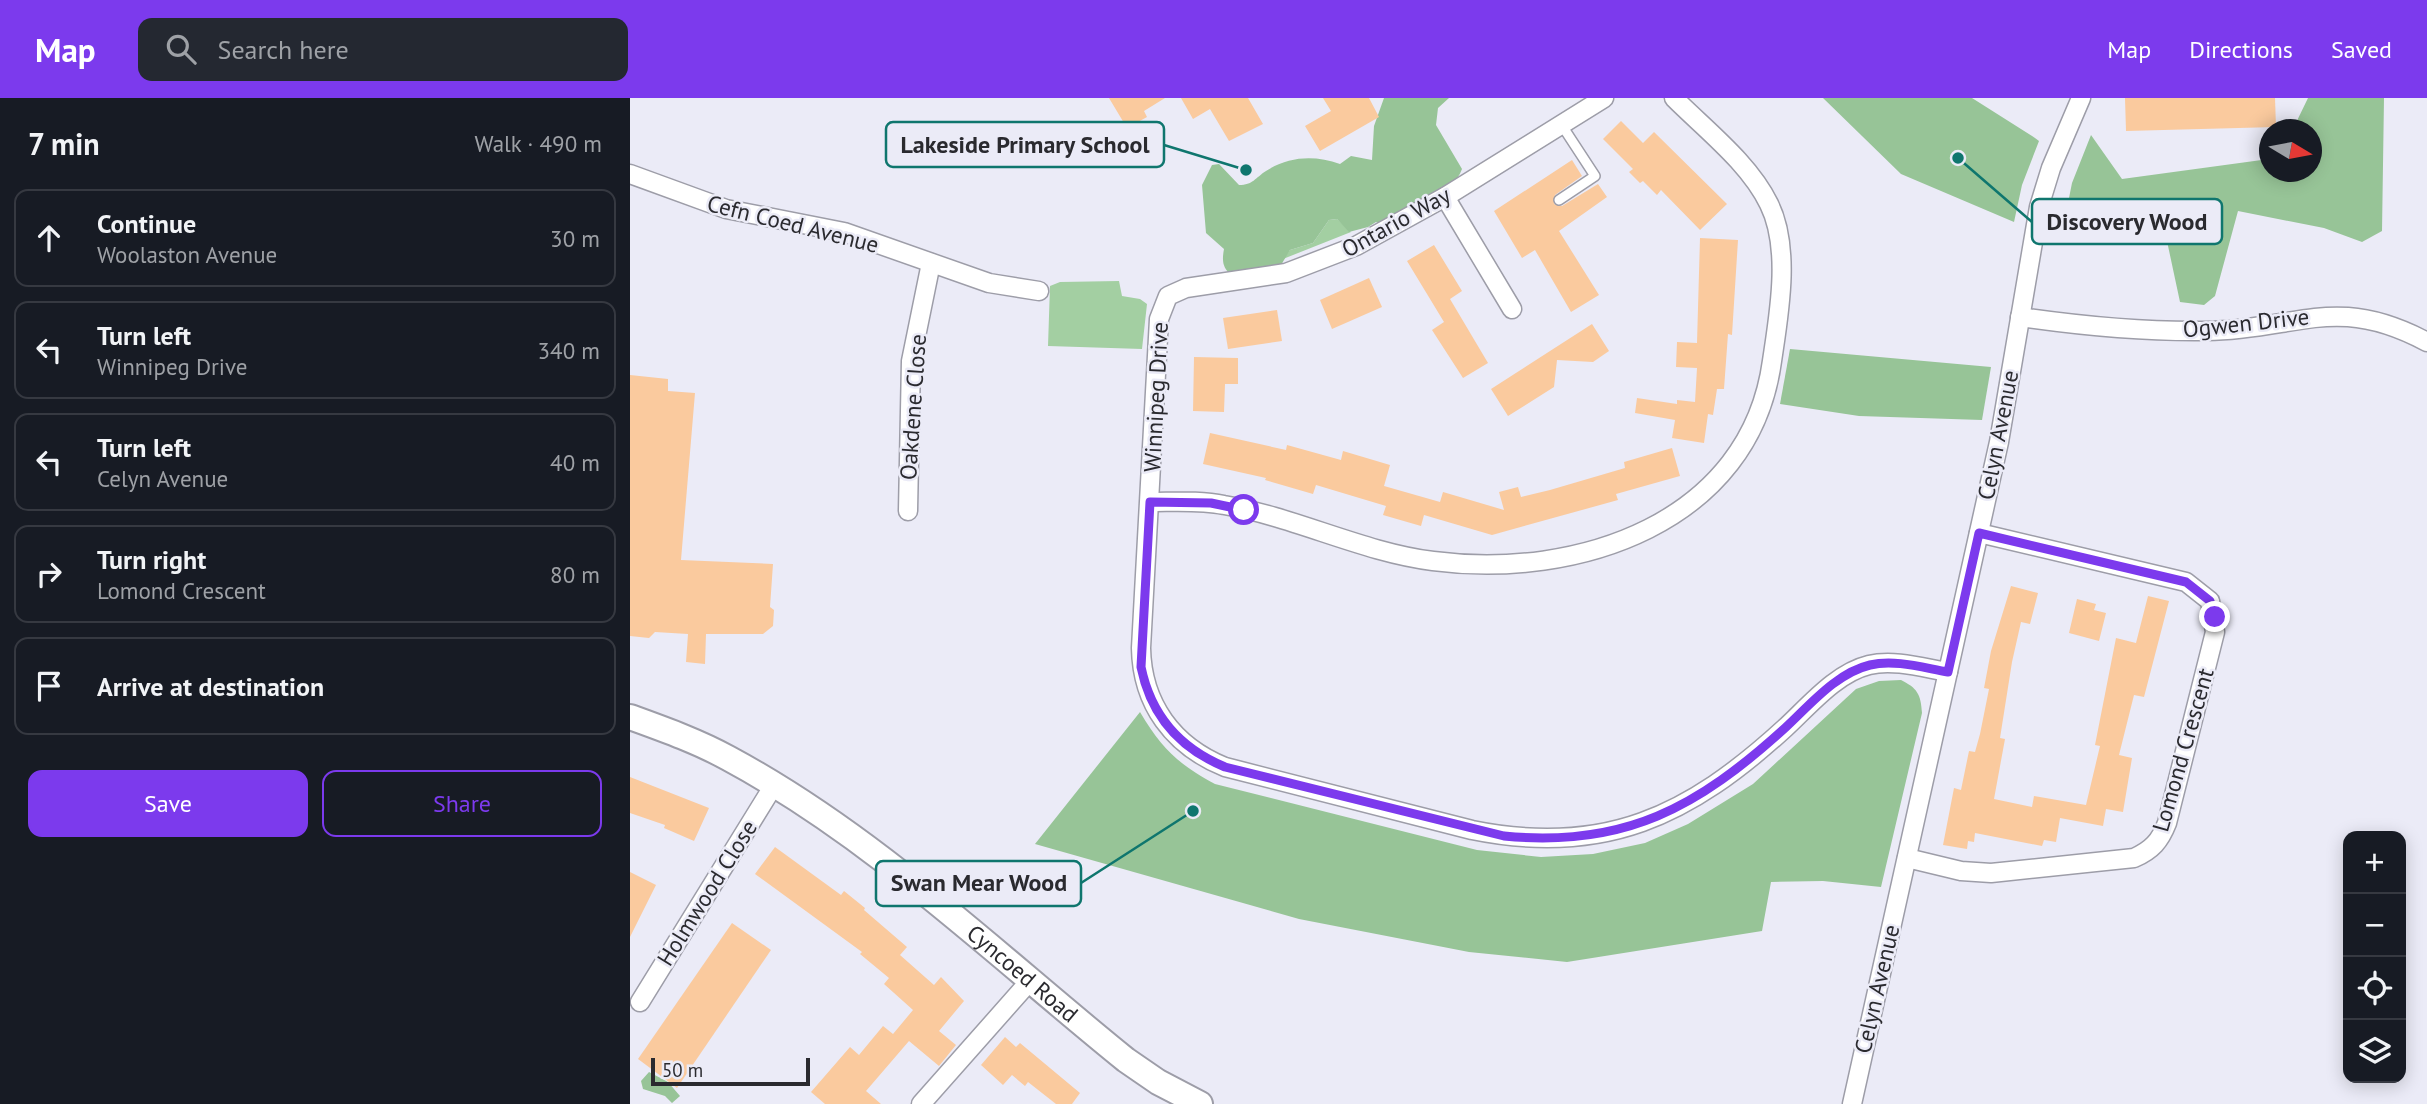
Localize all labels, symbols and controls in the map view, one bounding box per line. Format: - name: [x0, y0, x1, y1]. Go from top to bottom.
- search box: [138, 18, 628, 81]
- text: Map: [35, 28, 96, 71]
- icon: search: [162, 30, 200, 68]
- text: Search here: [218, 33, 349, 66]
- text: Map: [2107, 34, 2151, 65]
- text: Directions: [2189, 34, 2293, 65]
- text: Saved: [2331, 34, 2392, 65]
- north arrow: [2259, 119, 2322, 182]
- callout: Lakeside Primary School: [886, 122, 1164, 167]
- text: 7 min: [28, 124, 100, 163]
- text: Walk · 490 m: [475, 129, 602, 158]
- text: Lakeside Primary School: [901, 129, 1150, 160]
- street label: Ontario Way: [1336, 180, 1455, 263]
- street label: Cefn Coed Avenue: [704, 188, 882, 259]
- callout: Discovery Wood: [2032, 199, 2222, 244]
- text: Discovery Wood: [2047, 206, 2207, 237]
- text: Continue: [97, 207, 196, 240]
- icon: ahead: [30, 219, 68, 257]
- text: 30 m: [550, 224, 600, 253]
- text: Woolaston Avenue: [97, 240, 277, 269]
- street label: Ogwen Drive: [2181, 301, 2310, 344]
- text: Turn left: [97, 319, 191, 352]
- street label: Winnipeg Drive: [1137, 321, 1174, 473]
- icon: left: [30, 331, 68, 369]
- street label: Oakdene Close: [893, 333, 932, 481]
- text: 340 m: [538, 336, 600, 365]
- text: Winnipeg Drive: [97, 352, 247, 381]
- street label: Celyn Avenue: [1971, 368, 2024, 502]
- text: Turn left: [97, 431, 191, 464]
- icon: left: [30, 443, 68, 481]
- text: 40 m: [550, 448, 600, 477]
- text: Celyn Avenue: [97, 464, 228, 493]
- route start: [1228, 494, 1259, 525]
- text: Turn right: [97, 543, 206, 576]
- icon: right: [30, 555, 68, 593]
- text: 80 m: [550, 560, 600, 589]
- text: Lomond Crescent: [97, 576, 266, 605]
- route end: [2199, 601, 2230, 632]
- street label: Lomond Crescent: [2145, 665, 2220, 835]
- icon: arrive: [30, 667, 68, 705]
- text: Arrive at destination: [97, 670, 324, 703]
- button: Save: [28, 770, 308, 837]
- button: Share: [322, 770, 602, 837]
- street label: Holmwood Close: [650, 814, 763, 971]
- map controls: [2343, 831, 2406, 1083]
- button: +: [2343, 831, 2406, 894]
- callout: Swan Mear Wood: [876, 861, 1081, 906]
- text: Swan Mear Wood: [891, 867, 1067, 898]
- button: −: [2343, 894, 2406, 957]
- street label: Cyncoed Road: [961, 918, 1084, 1028]
- street label: Celyn Avenue: [1848, 922, 1905, 1056]
- button: locate: [2343, 957, 2406, 1020]
- button: layers: [2343, 1020, 2406, 1083]
- scale bar: [651, 1055, 810, 1087]
- text: 50 m: [662, 1058, 703, 1082]

